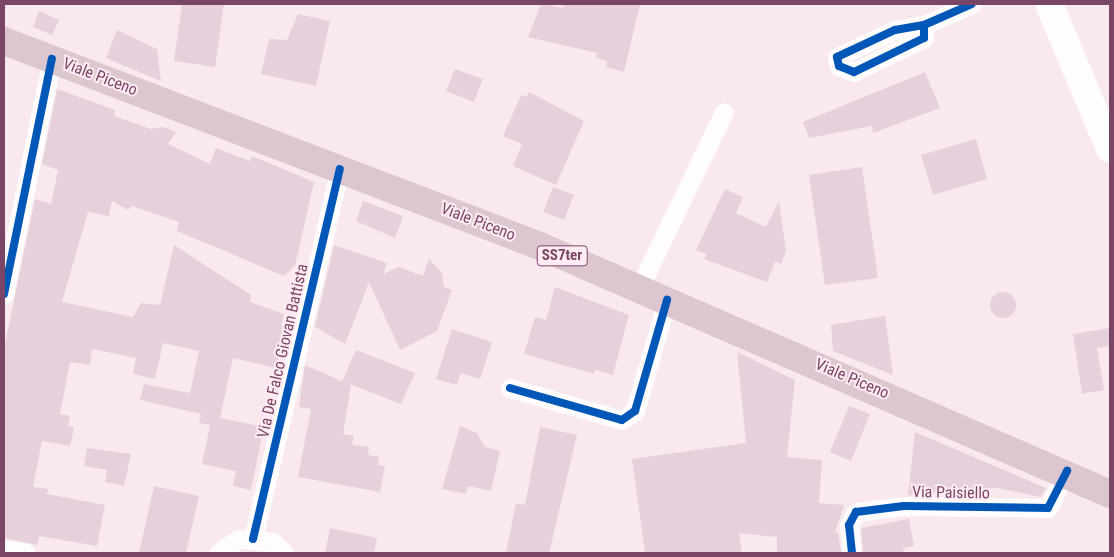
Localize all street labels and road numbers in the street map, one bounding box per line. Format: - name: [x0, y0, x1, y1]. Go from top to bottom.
- street label: Viale Piceno: [60, 54, 140, 100]
- street label: Viale Piceno: [438, 199, 518, 245]
- road number: SS7ter: [536, 244, 588, 268]
- street label: Via De Falco Giovan Battista: [254, 262, 312, 440]
- street label: Viale Piceno: [812, 355, 892, 403]
- street label: Via Paisiello: [912, 483, 990, 503]

